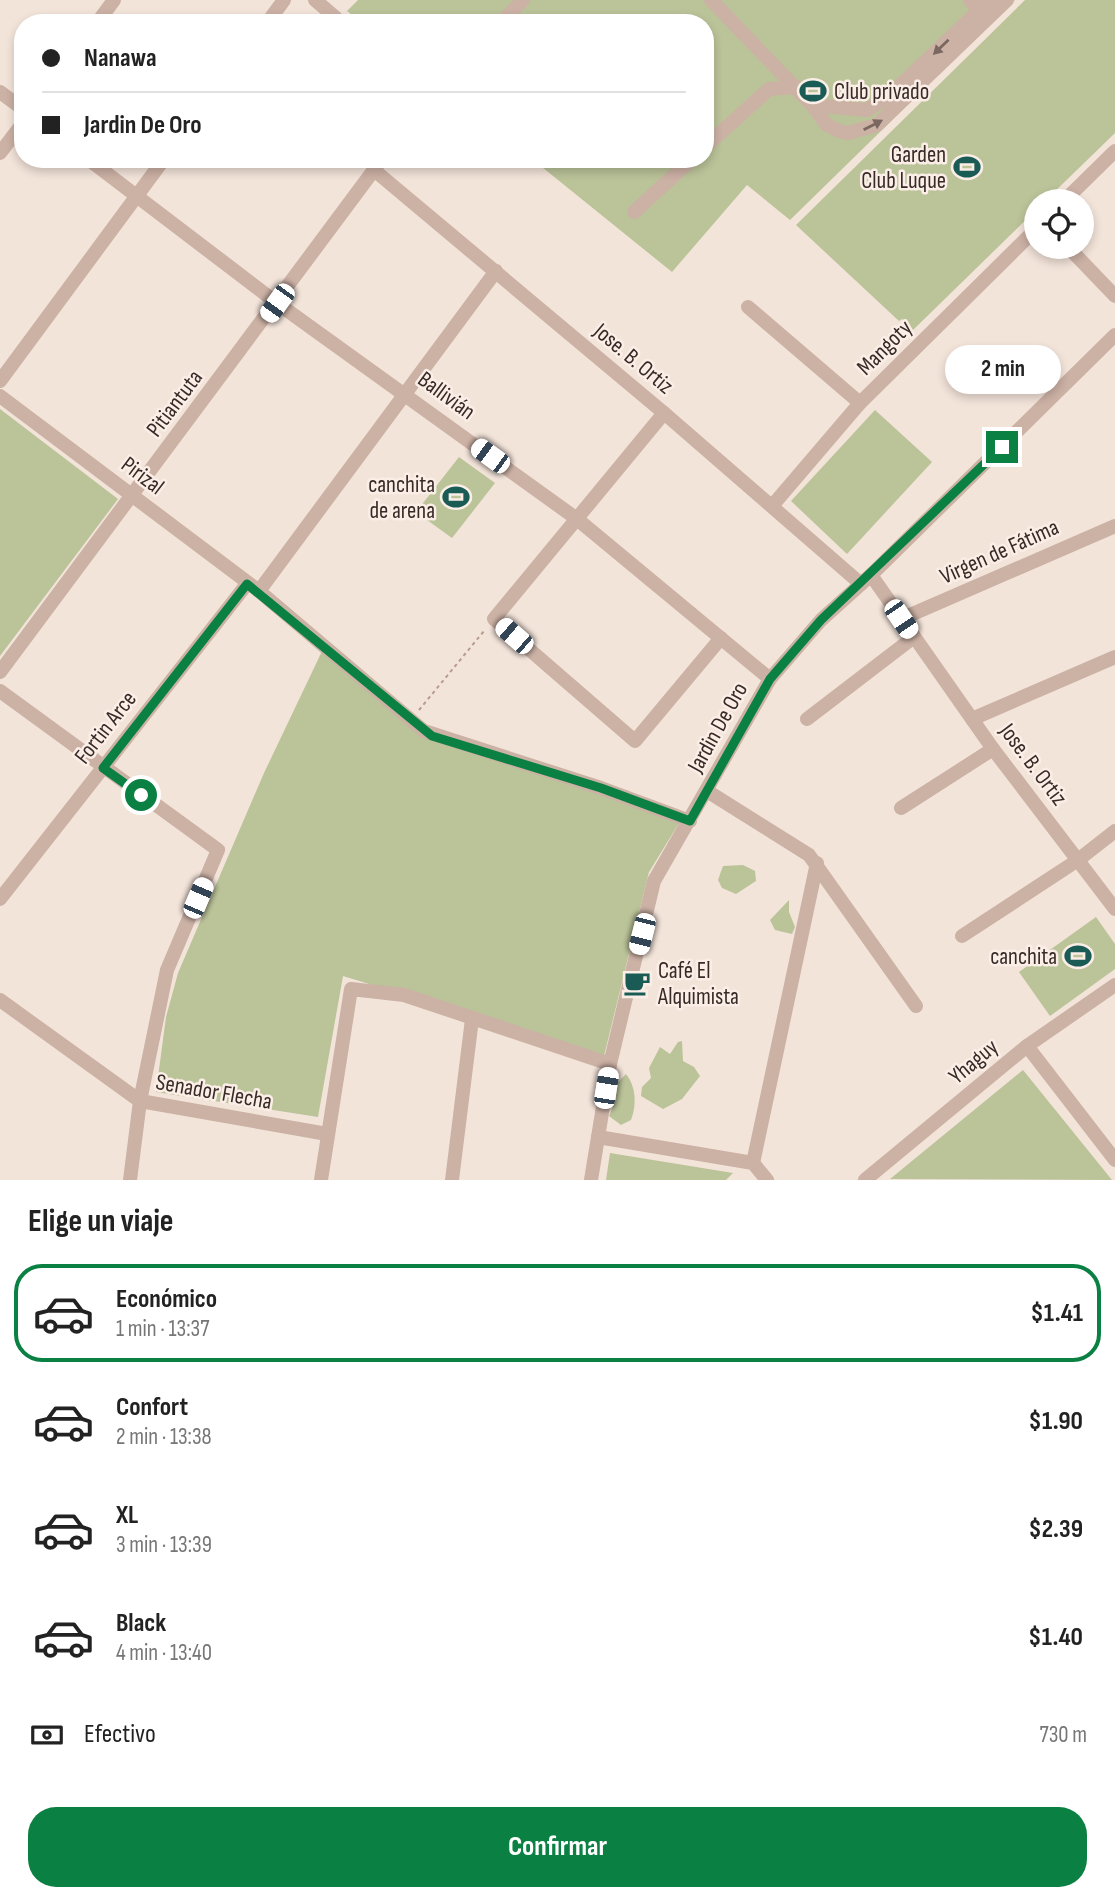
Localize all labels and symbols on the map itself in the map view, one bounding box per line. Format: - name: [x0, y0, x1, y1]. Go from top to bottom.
- one-way arrow: [932, 39, 949, 56]
- sports icon: Club privado: [798, 76, 828, 106]
- place label: Club privado: [834, 78, 929, 106]
- one-way arrow: [863, 119, 884, 131]
- place label: Garden Club Luque: [861, 141, 946, 195]
- sports icon: Garden Club Luque: [952, 152, 982, 182]
- car: [257, 280, 298, 326]
- street label: Mangoty: [851, 314, 918, 381]
- street label: Jose. B. Ortiz: [587, 317, 679, 400]
- callout: 2 min: [944, 346, 1060, 394]
- street label: Pitiantuta: [141, 365, 209, 443]
- street label: Ballivián: [412, 366, 481, 426]
- route end: [986, 431, 1018, 463]
- car: [467, 435, 514, 477]
- street label: Pirizal: [115, 451, 169, 501]
- place label: canchita de arena: [368, 471, 435, 525]
- sports icon: canchita de arena: [441, 482, 471, 512]
- street label: Virgen de Fátima: [936, 513, 1063, 591]
- car: [881, 596, 922, 642]
- car: [492, 614, 537, 658]
- street label: Jardin De Oro: [681, 678, 754, 778]
- street label: Fortin Arce: [69, 686, 143, 770]
- street label: Jose. B. Ortiz: [993, 717, 1073, 811]
- route start: [125, 779, 157, 811]
- car: [181, 875, 216, 921]
- car: [627, 911, 658, 957]
- sports icon: canchita: [1063, 941, 1093, 971]
- place label: canchita: [990, 943, 1057, 971]
- place label: Café El Alquimista: [657, 957, 739, 1011]
- cafe icon: Café El Alquimista: [622, 968, 652, 998]
- street label: Yhaguy: [943, 1033, 1004, 1090]
- car: [593, 1066, 620, 1110]
- street label: Senador Flecha: [154, 1068, 274, 1116]

